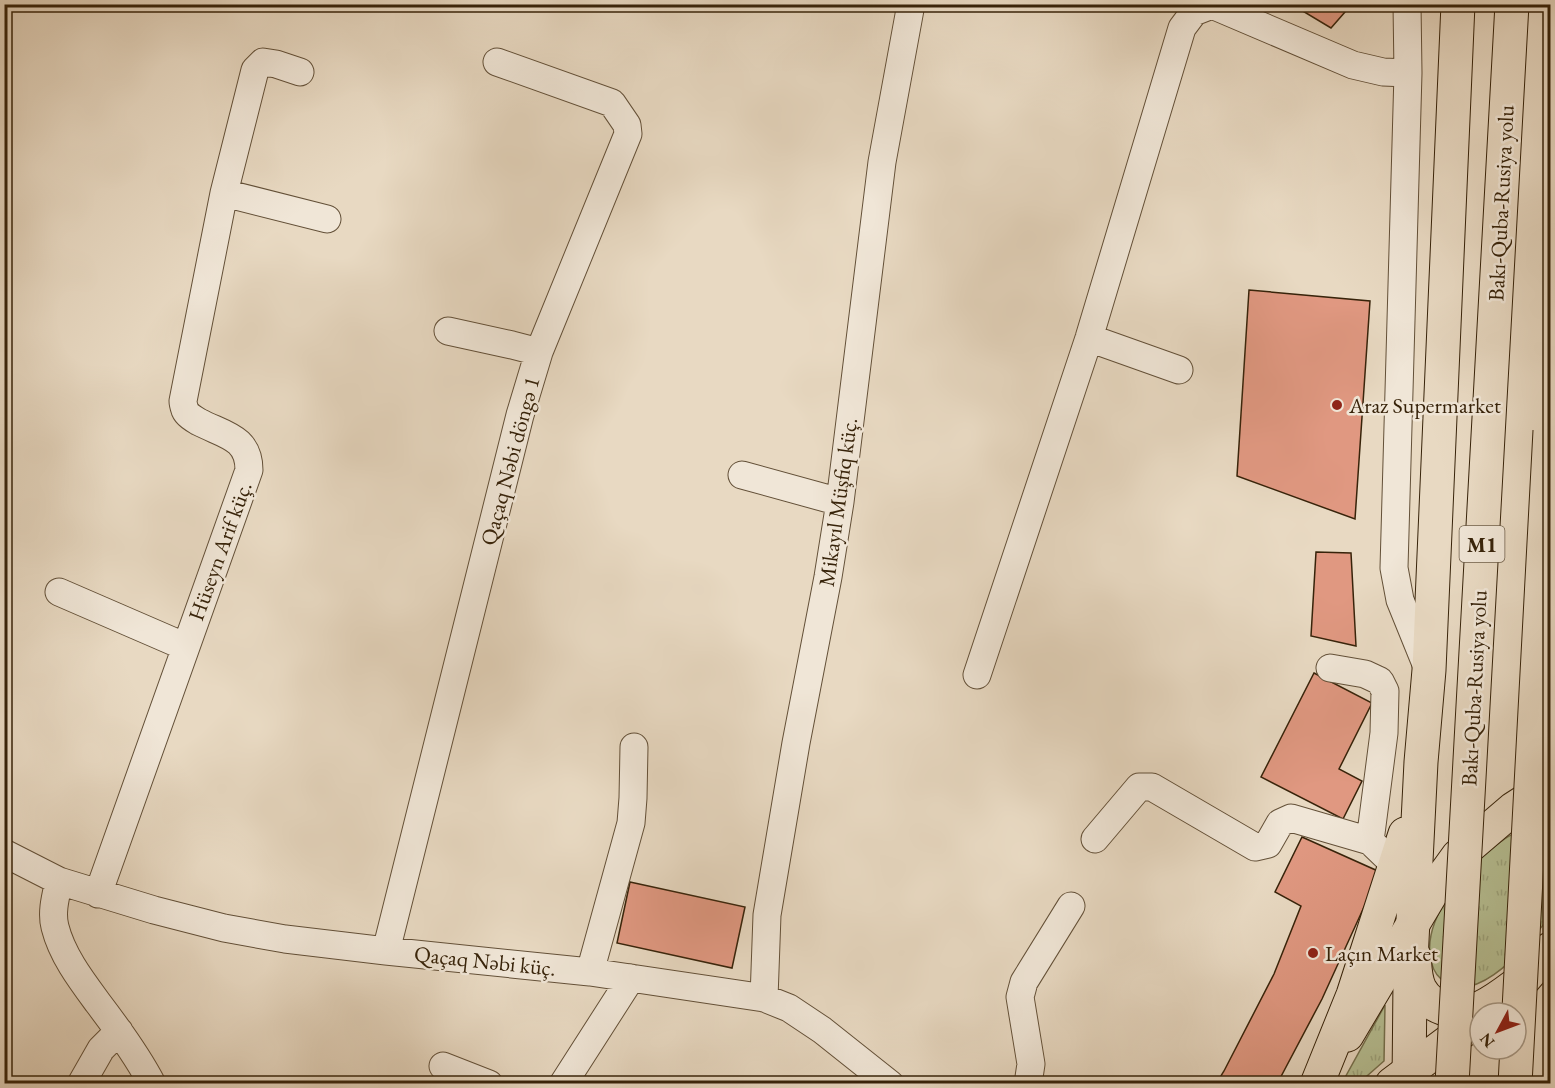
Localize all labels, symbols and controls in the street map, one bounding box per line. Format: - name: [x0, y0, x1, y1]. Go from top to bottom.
- street label: Bakı-Quba-Rusiya yolu: [1481, 104, 1521, 302]
- street label: Qaçaq Nəbi döngə 1: [474, 373, 546, 549]
- place label: Araz Supermarket: [1348, 391, 1501, 420]
- marker: Araz Supermarket: [1330, 398, 1344, 412]
- street label: Mikayıl Müşfiq küç.: [812, 416, 864, 588]
- street label: Hüseyn Arif küç.: [181, 477, 259, 625]
- road number: M1: [1460, 526, 1504, 562]
- street label: Bakı-Quba-Rusiya yolu: [1454, 589, 1494, 787]
- street label: Qaçaq Nəbi küç.: [413, 939, 557, 983]
- place label: Laçın Market: [1325, 939, 1438, 968]
- marker: Laçın Market: [1306, 946, 1320, 960]
- north arrow: [1468, 1001, 1528, 1061]
- text: N: [1475, 1029, 1499, 1052]

